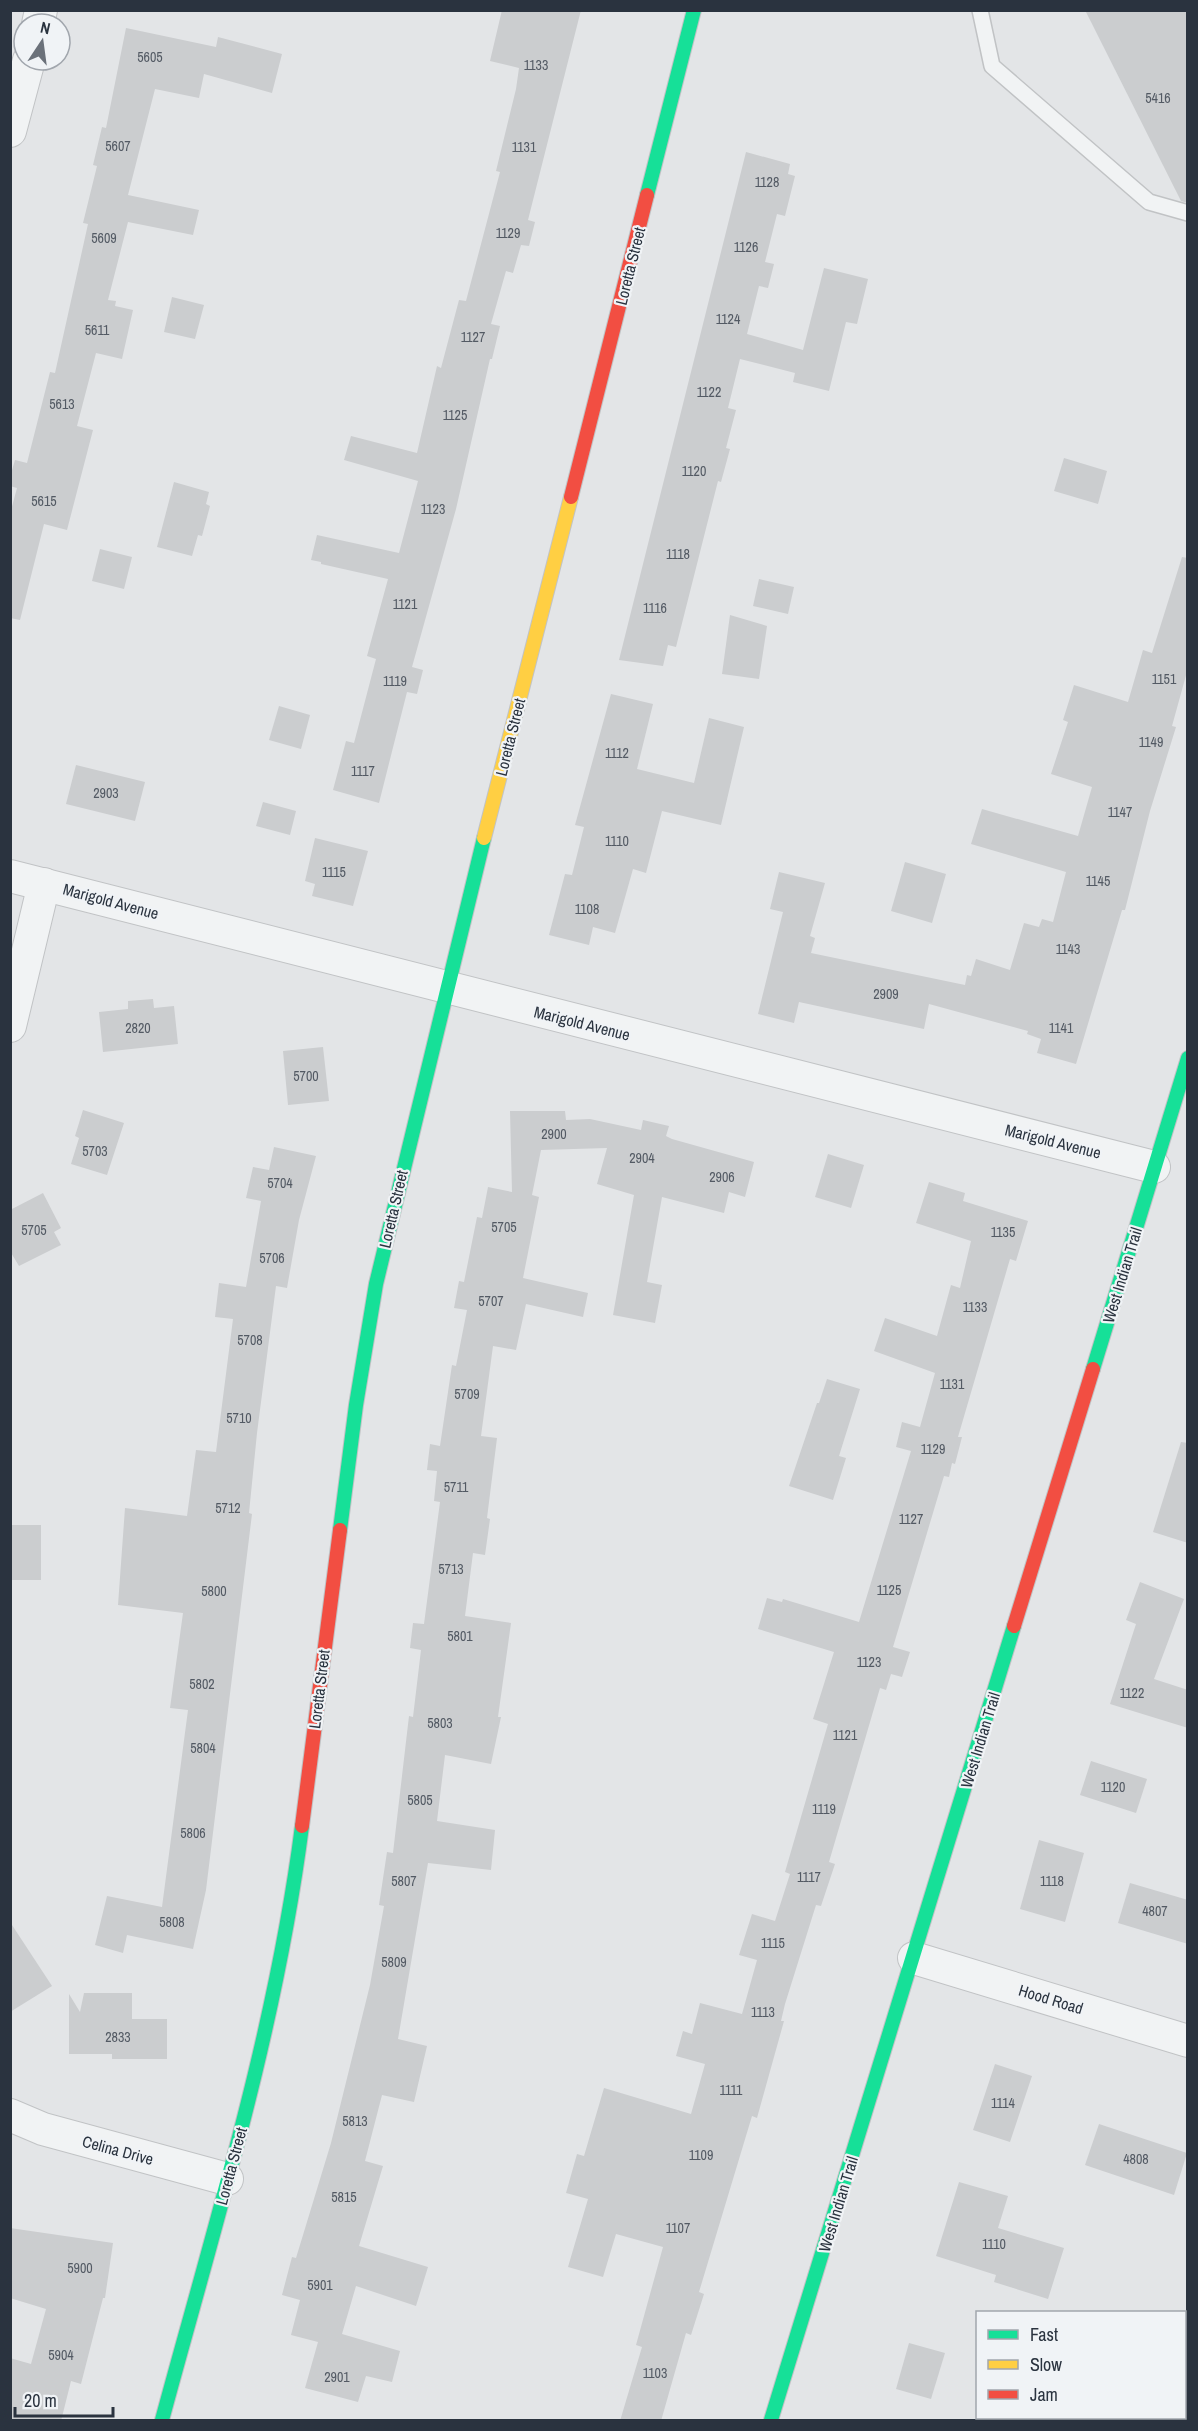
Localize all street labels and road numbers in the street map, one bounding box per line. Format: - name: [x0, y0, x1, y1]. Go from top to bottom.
- street label: Loretta Street: [610, 224, 650, 307]
- street label: Loretta Street: [490, 695, 530, 778]
- street label: Marigold Avenue: [61, 878, 161, 924]
- street label: Marigold Avenue: [532, 1000, 632, 1046]
- street label: Marigold Avenue: [1003, 1118, 1103, 1164]
- street label: Loretta Street: [373, 1167, 413, 1250]
- street label: West Indian Trail: [1097, 1224, 1147, 1326]
- street label: Loretta Street: [303, 1648, 335, 1730]
- street label: West Indian Trail: [955, 1689, 1005, 1791]
- street label: Hood Road: [1016, 1979, 1086, 2019]
- street label: Loretta Street: [210, 2124, 252, 2207]
- street label: Celina Drive: [80, 2130, 156, 2170]
- street label: West Indian Trail: [813, 2153, 863, 2255]

